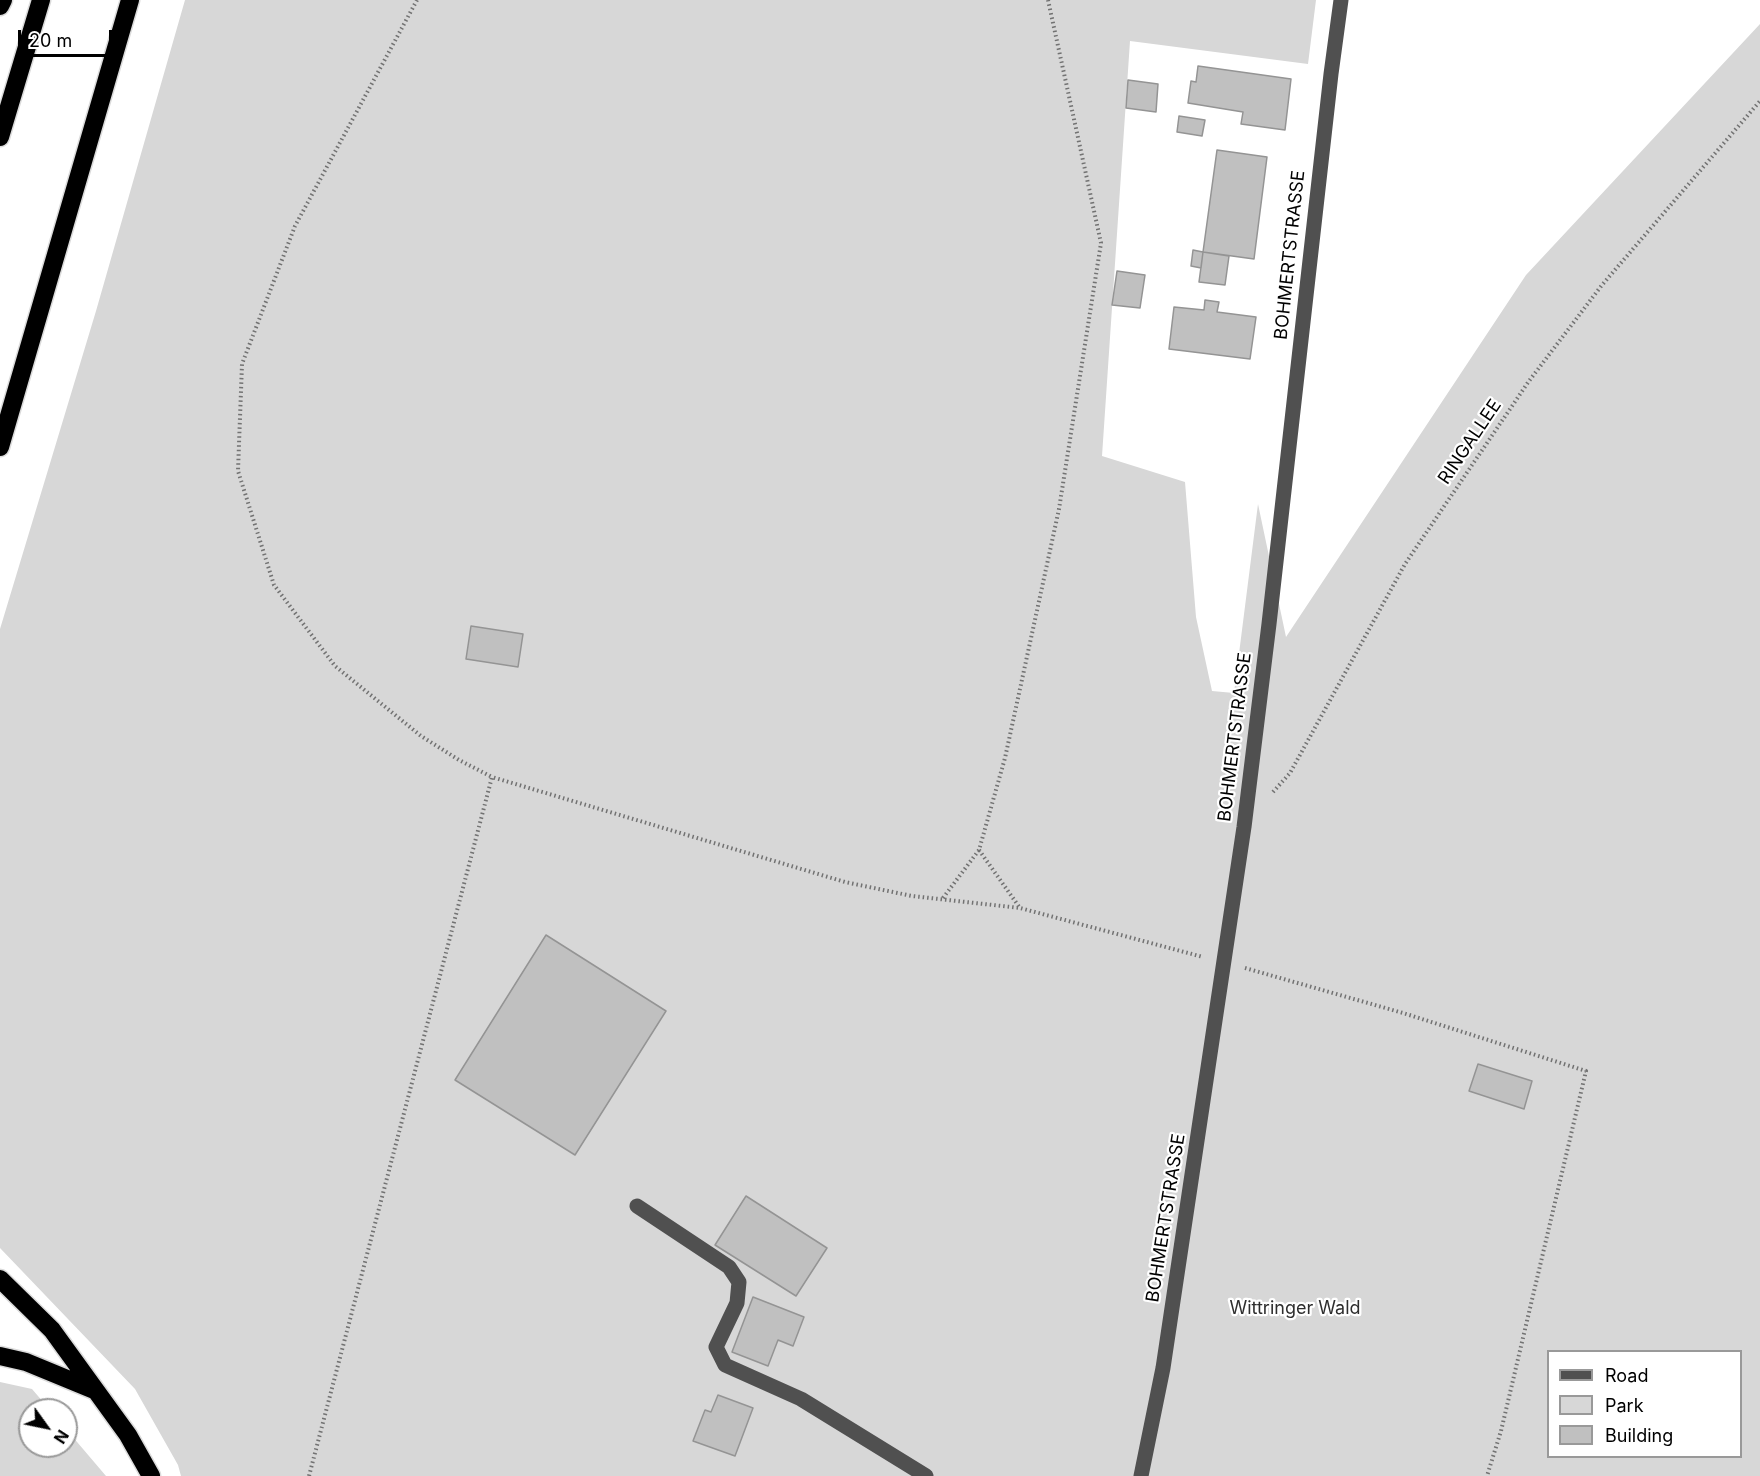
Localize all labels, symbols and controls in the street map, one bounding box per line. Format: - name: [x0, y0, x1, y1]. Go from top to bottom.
- scale bar: [21, 18, 116, 56]
- text: 20 m: [29, 30, 72, 51]
- street label: BOHMERTSTRASSE: [1270, 169, 1310, 341]
- street label: RINGALLEE: [1434, 396, 1506, 488]
- street label: BOHMERTSTRASSE: [1214, 651, 1256, 823]
- street label: BOHMERTSTRASSE: [1142, 1132, 1190, 1304]
- park label: Wittringer Wald: [1229, 1298, 1361, 1320]
- legend: [1547, 1350, 1742, 1458]
- text: Road: [1605, 1365, 1648, 1386]
- text: Park: [1605, 1395, 1644, 1416]
- north arrow: [18, 1398, 78, 1458]
- text: Building: [1605, 1425, 1673, 1446]
- text: N: [50, 1426, 73, 1447]

